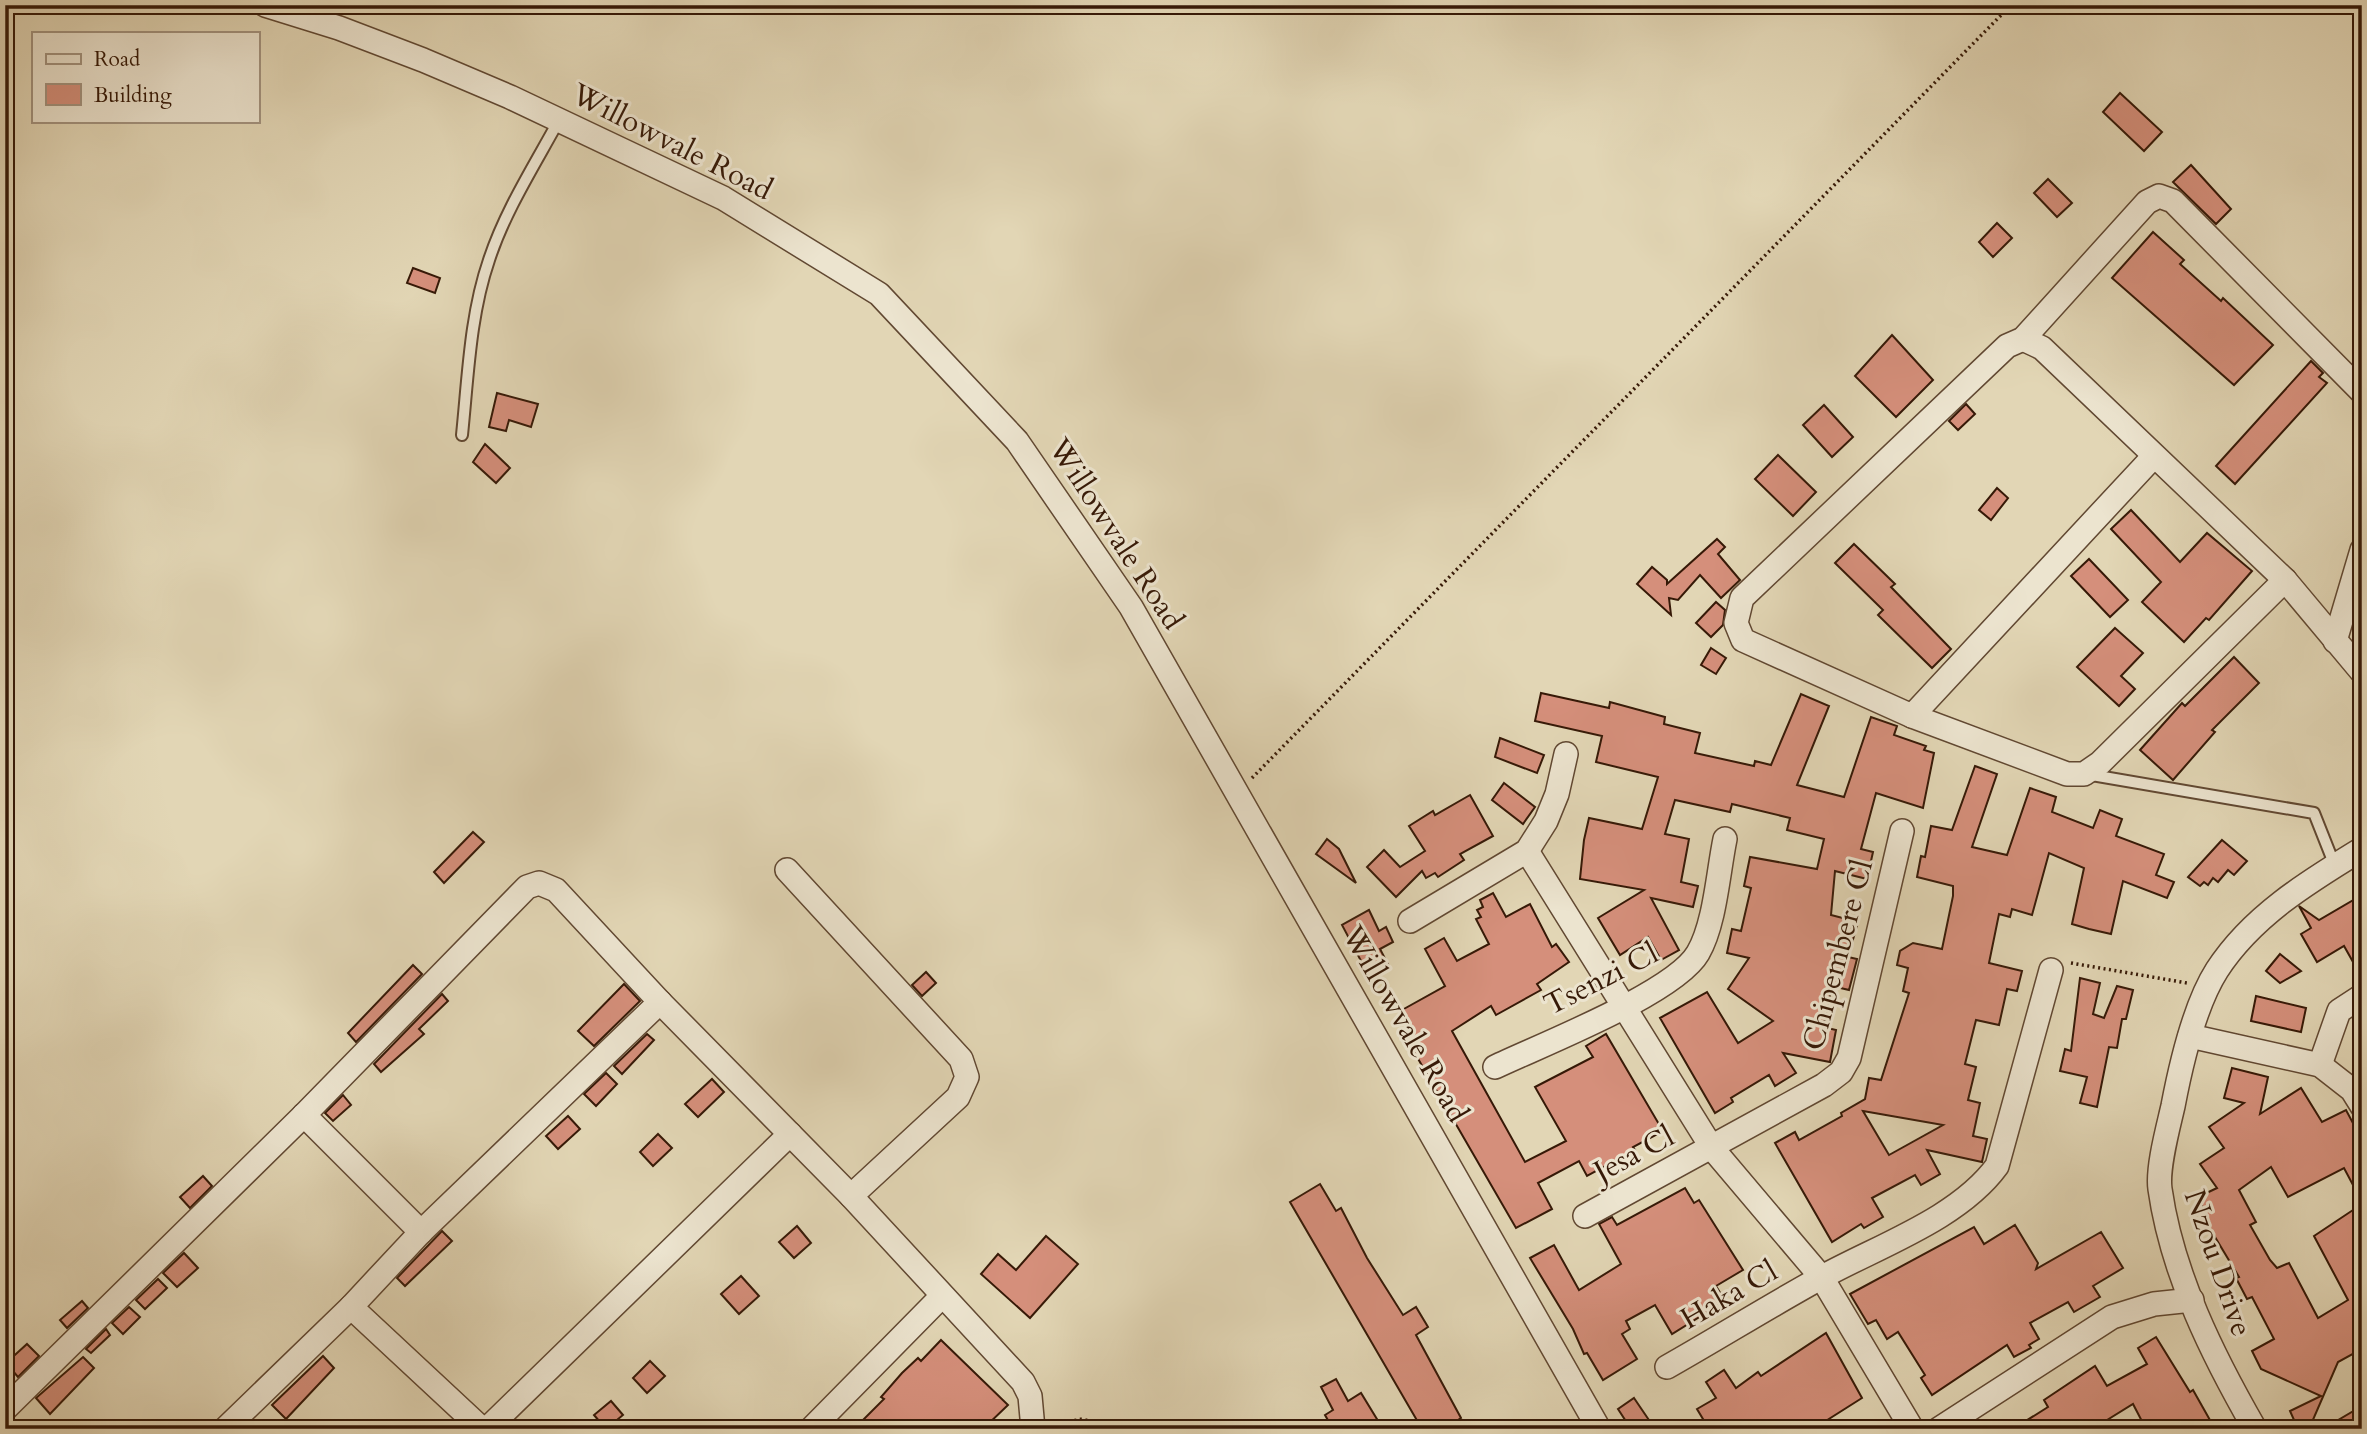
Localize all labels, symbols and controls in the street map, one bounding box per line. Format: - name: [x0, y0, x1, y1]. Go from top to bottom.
- legend: [32, 32, 259, 122]
- text: Road: [94, 45, 140, 74]
- street label: Willowvale Road: [564, 73, 780, 210]
- text: Building: [94, 81, 172, 110]
- street label: Willowvale Road: [1038, 430, 1193, 638]
- street label: Chipembere Cl: [1793, 855, 1883, 1055]
- street label: Willowvale Road: [1332, 917, 1478, 1130]
- street label: Tsenzi Cl: [1537, 933, 1666, 1025]
- street label: Jesa Cl: [1583, 1116, 1682, 1194]
- street label: Nzou Drive: [2174, 1184, 2262, 1342]
- street label: Haka Cl: [1673, 1251, 1785, 1339]

